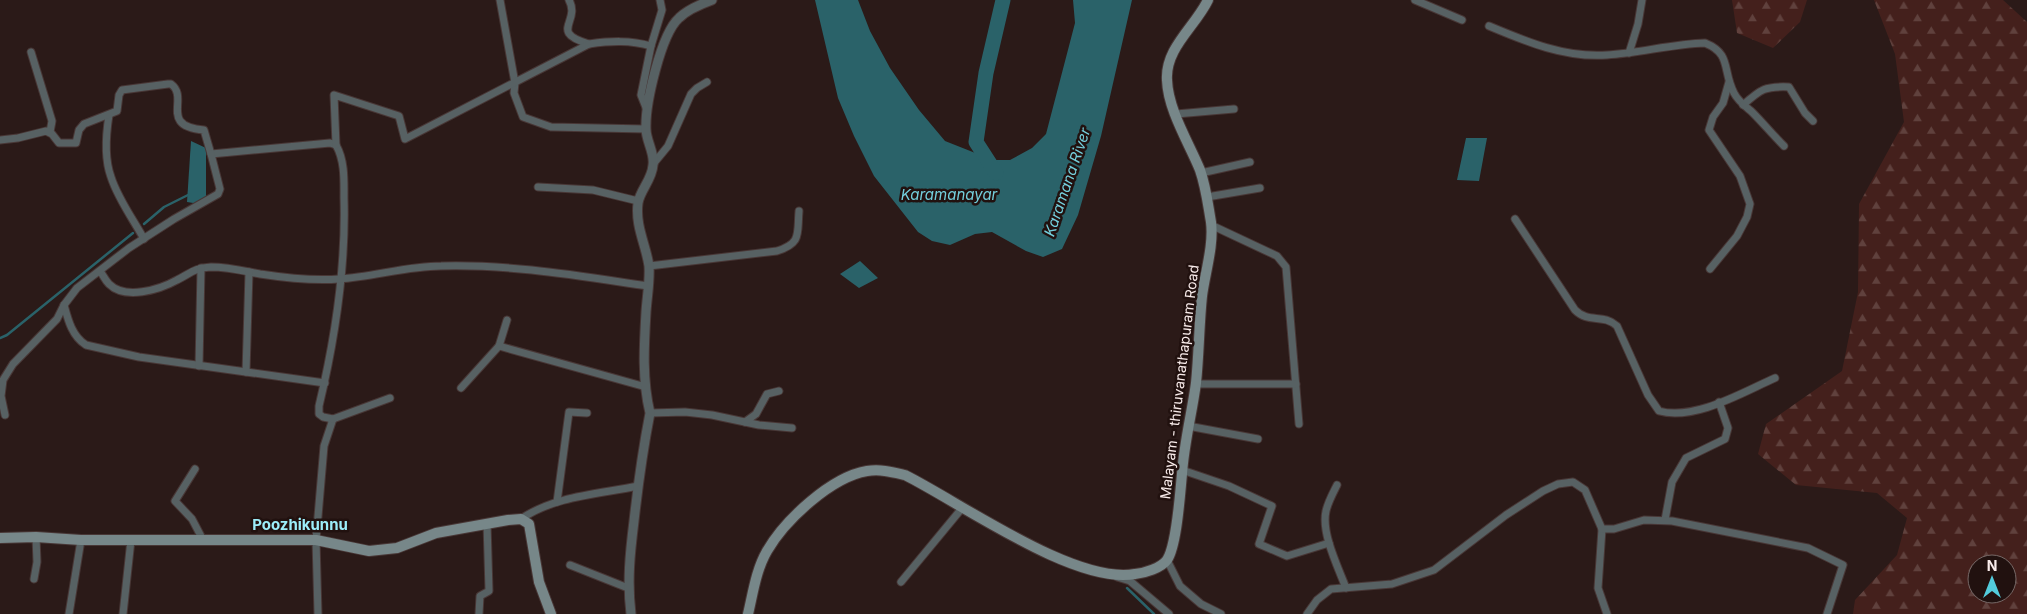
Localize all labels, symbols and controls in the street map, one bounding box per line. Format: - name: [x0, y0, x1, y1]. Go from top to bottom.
- water label: Karamana River: [1040, 125, 1095, 239]
- water label: Karamanayar: [901, 185, 998, 204]
- street label: Malayam - thiruvanathapuram Road: [1156, 264, 1202, 500]
- district label: Poozhikunnu: [252, 515, 348, 534]
- north arrow: [1967, 554, 2017, 604]
- text: N: [1987, 557, 1997, 574]

